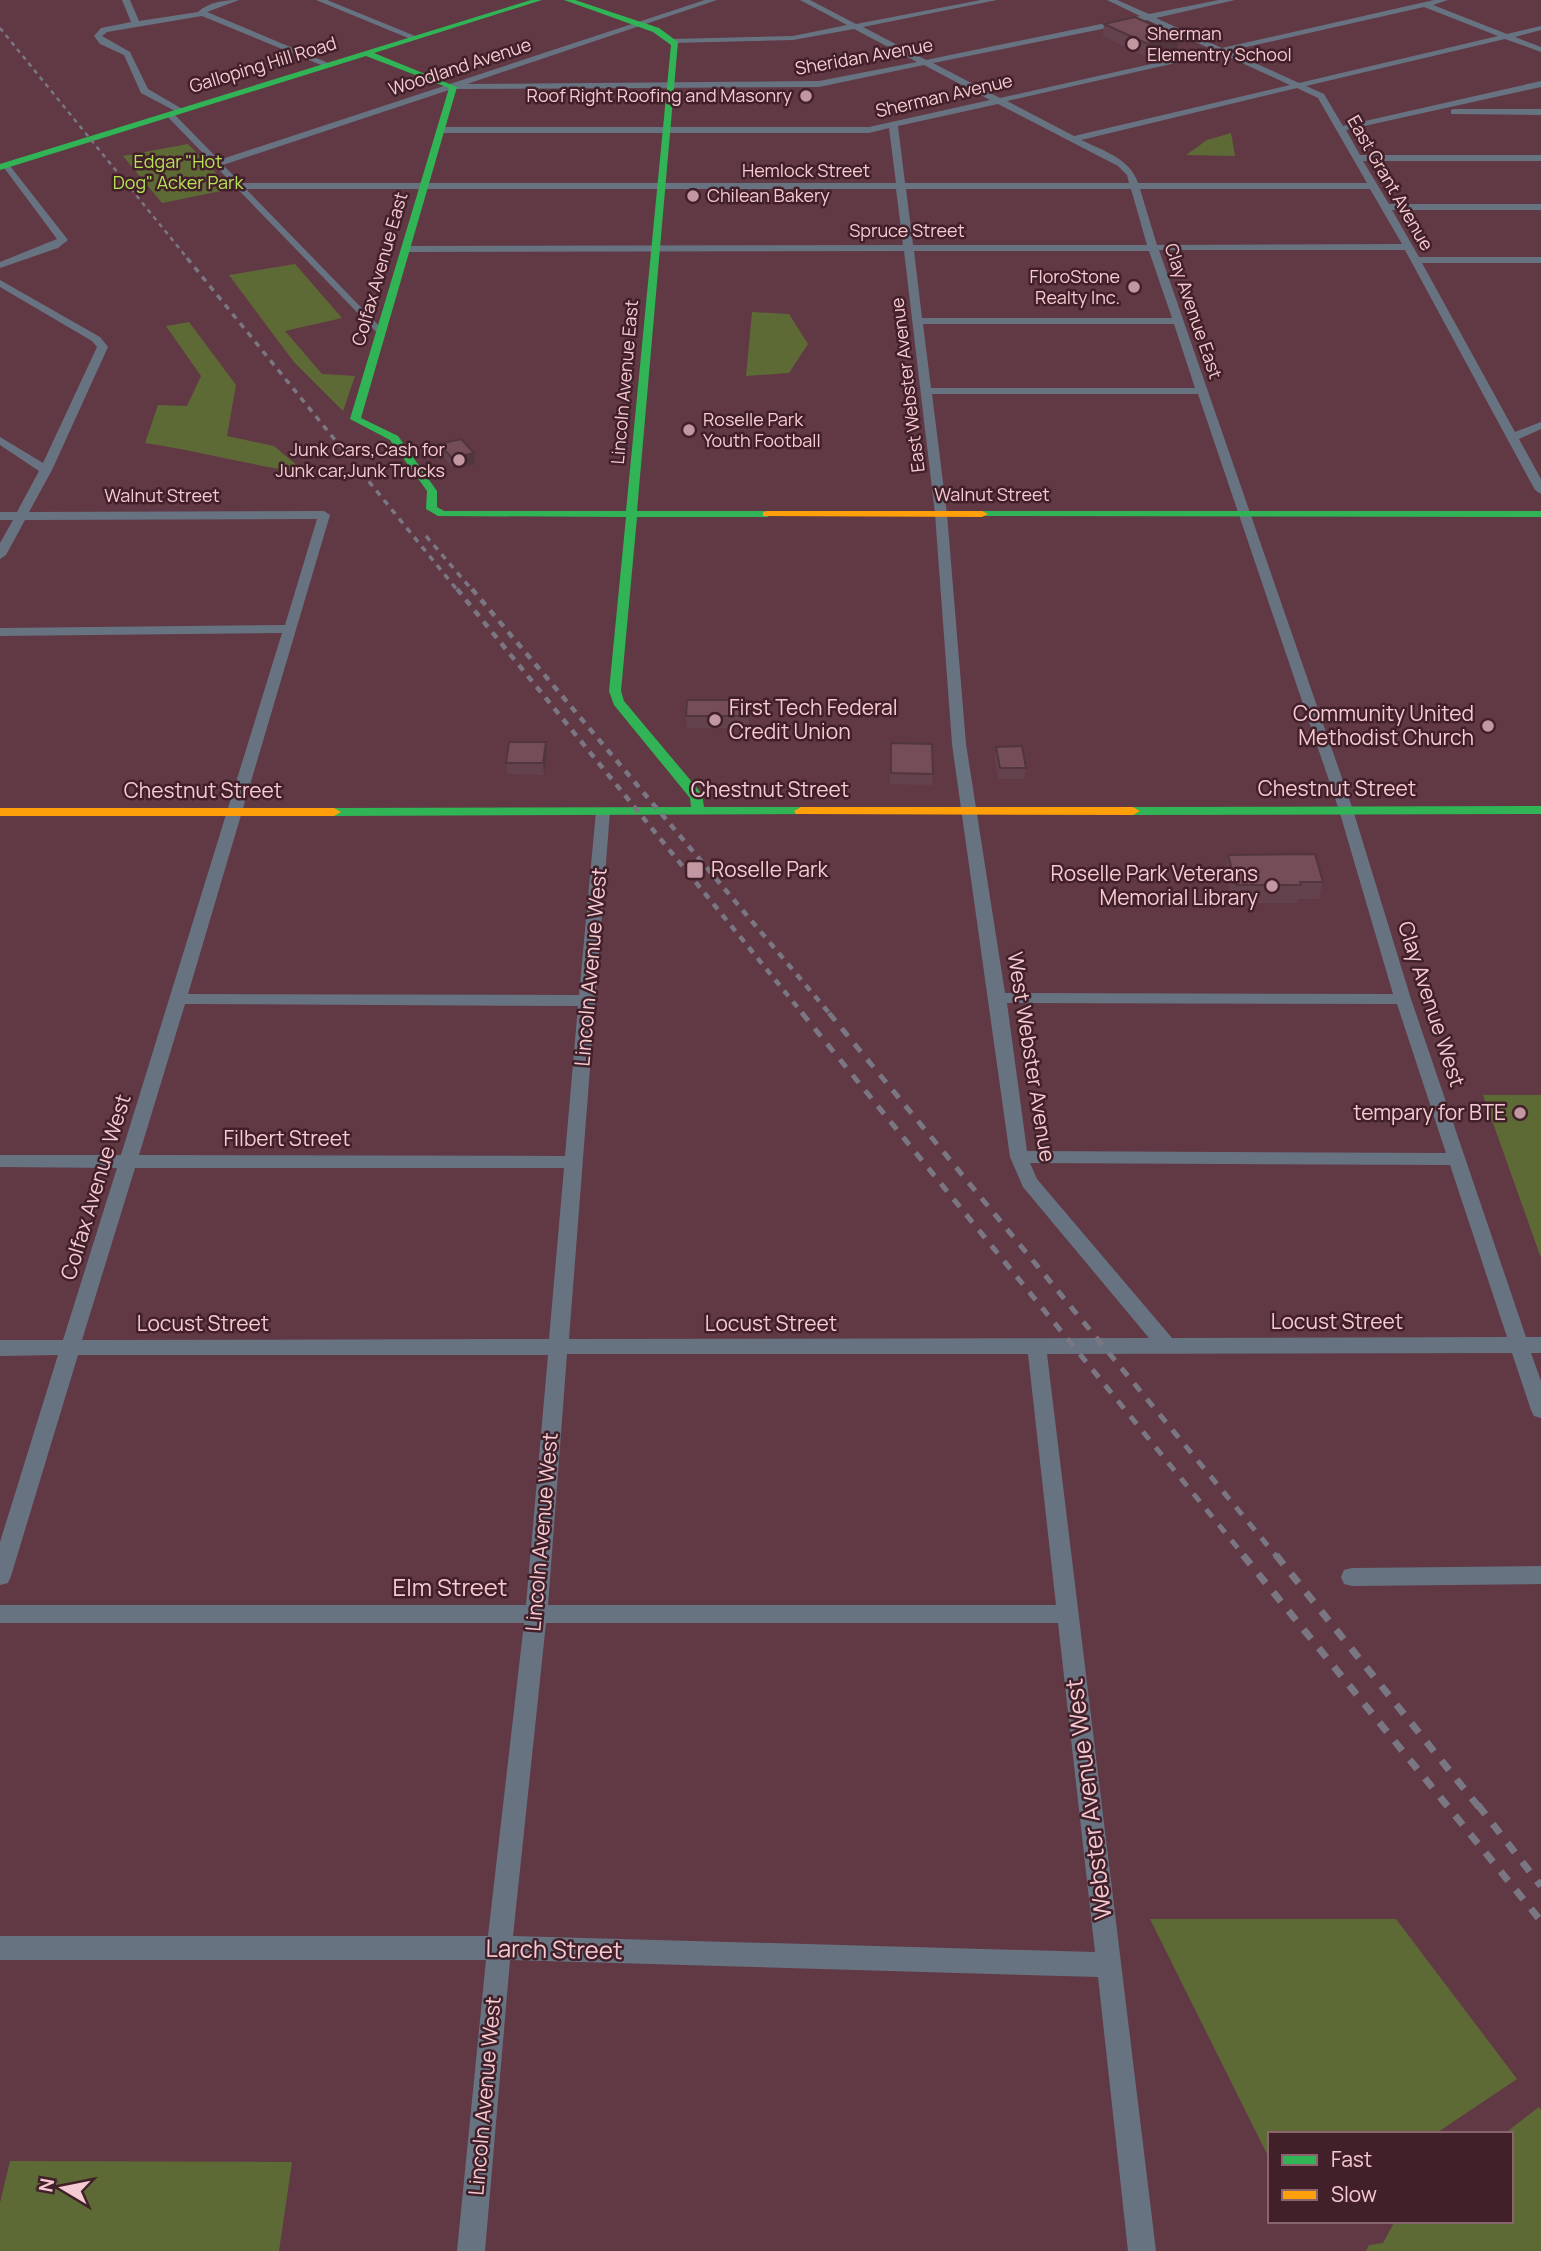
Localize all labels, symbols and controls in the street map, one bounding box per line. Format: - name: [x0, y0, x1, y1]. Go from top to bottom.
- place label: Sherman Elementry School: [1147, 21, 1292, 66]
- street label: Galloping Hill Road: [186, 30, 339, 98]
- street label: Woodland Avenue: [385, 32, 534, 100]
- street label: Sheridan Avenue: [793, 32, 935, 80]
- marker: Sherman Elementry School: [1125, 36, 1141, 52]
- street label: Sherman Avenue: [873, 68, 1015, 122]
- place label: Roof Right Roofing and Masonry: [527, 83, 792, 107]
- marker: Roof Right Roofing and Masonry: [798, 88, 814, 104]
- street label: East Grant Avenue: [1342, 110, 1439, 255]
- park label: Edgar "Hot Dog" Acker Park: [113, 149, 244, 194]
- street label: Hemlock Street: [742, 158, 870, 182]
- place label: Chilean Bakery: [707, 183, 830, 207]
- marker: Chilean Bakery: [685, 188, 701, 204]
- street label: Colfax Avenue East: [346, 189, 412, 348]
- street label: Spruce Street: [849, 218, 965, 242]
- street label: Clay Avenue East: [1160, 240, 1228, 382]
- place label: FloroStone Realty Inc.: [1029, 264, 1120, 309]
- marker: FloroStone Realty Inc.: [1126, 279, 1142, 295]
- street label: East Webster Avenue: [884, 296, 930, 474]
- street label: Lincoln Avenue East: [605, 299, 643, 465]
- place label: Roselle Park Youth Football: [703, 407, 821, 452]
- marker: Roselle Park Youth Football: [681, 422, 697, 438]
- place label: Junk Cars,Cash for Junk car,Junk Trucks: [276, 437, 445, 482]
- marker: Junk Cars,Cash for Junk car,Junk Trucks: [451, 452, 467, 468]
- street label: Walnut Street: [934, 482, 1050, 506]
- street label: Walnut Street: [104, 483, 220, 507]
- place label: First Tech Federal Credit Union: [729, 693, 898, 745]
- place label: Community United Methodist Church: [1293, 699, 1474, 751]
- marker: First Tech Federal Credit Union: [707, 712, 723, 728]
- marker: Community United Methodist Church: [1480, 718, 1496, 734]
- street label: Chestnut Street: [1258, 774, 1416, 802]
- street label: Chestnut Street: [691, 775, 849, 803]
- street label: Chestnut Street: [124, 776, 282, 804]
- place label: Roselle Park: [711, 855, 829, 883]
- place label: Roselle Park Veterans Memorial Library: [1051, 859, 1258, 911]
- marker: Roselle Park: [685, 860, 705, 880]
- street label: Lincoln Avenue West: [567, 866, 613, 1068]
- marker: Roselle Park Veterans Memorial Library: [1264, 878, 1280, 894]
- street label: Clay Avenue West: [1392, 917, 1472, 1090]
- street label: West Webster Avenue: [1002, 950, 1062, 1164]
- street label: Colfax Avenue West: [53, 1091, 137, 1283]
- place label: tempary for BTE: [1353, 1098, 1506, 1126]
- marker: tempary for BTE: [1512, 1105, 1528, 1121]
- street label: Filbert Street: [224, 1124, 350, 1152]
- street label: Locust Street: [1271, 1307, 1403, 1335]
- street label: Locust Street: [137, 1309, 269, 1337]
- street label: Locust Street: [705, 1309, 837, 1337]
- street label: Lincoln Avenue West: [518, 1431, 564, 1633]
- street label: Elm Street: [393, 1570, 507, 1603]
- street label: Webster Avenue West: [1056, 1677, 1119, 1922]
- street label: Larch Street: [485, 1931, 623, 1966]
- street label: Lincoln Avenue West: [461, 1995, 507, 2197]
- legend: [1268, 2132, 1513, 2223]
- text: Fast: [1331, 2145, 1372, 2173]
- north arrow: [28, 2153, 98, 2223]
- text: N: [32, 2176, 60, 2194]
- text: Slow: [1331, 2180, 1377, 2208]

